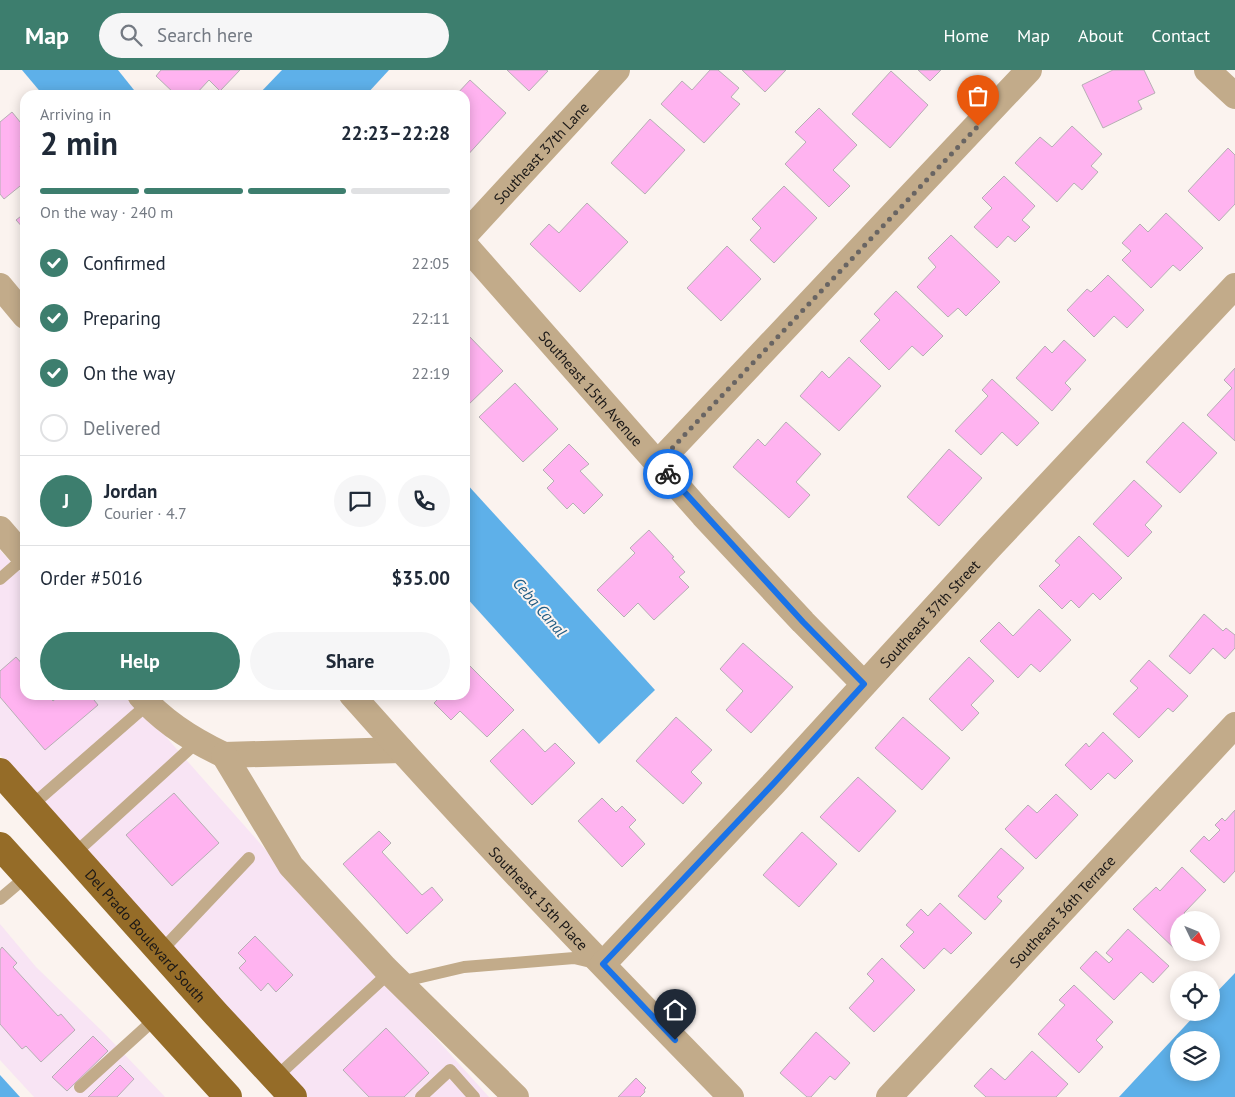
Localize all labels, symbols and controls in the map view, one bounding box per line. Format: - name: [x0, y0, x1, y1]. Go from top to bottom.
- search box: [99, 13, 449, 58]
- text: Map: [25, 20, 69, 51]
- icon: search: [117, 21, 145, 49]
- text: Search here: [157, 23, 253, 47]
- text: Home: [943, 24, 989, 47]
- text: Map: [1017, 24, 1050, 47]
- text: About: [1078, 24, 1124, 47]
- text: Contact: [1152, 24, 1210, 47]
- pin: [957, 75, 999, 126]
- icon: bag: [964, 82, 992, 110]
- street label: Southeast 37th Lane: [489, 98, 593, 208]
- text: Arriving in: [40, 104, 111, 124]
- text: 22:23–22:28: [341, 121, 450, 145]
- text: 2 min: [40, 122, 118, 164]
- text: On the way · 240 m: [40, 202, 173, 222]
- icon: check: [40, 249, 68, 277]
- text: Confirmed: [83, 251, 166, 275]
- text: 22:05: [412, 253, 450, 273]
- icon: check: [40, 304, 68, 332]
- text: Preparing: [83, 306, 161, 330]
- text: 22:11: [412, 308, 450, 328]
- street label: Southeast 15th Avenue: [535, 326, 647, 450]
- icon: check: [40, 359, 68, 387]
- text: On the way: [83, 361, 175, 385]
- text: 22:19: [412, 363, 450, 383]
- text: Delivered: [83, 416, 161, 440]
- courier: [643, 449, 693, 499]
- icon: bike: [654, 460, 682, 488]
- button: chat: [334, 475, 386, 527]
- button: phone: [398, 475, 450, 527]
- text: Jordan: [104, 479, 157, 503]
- text: J: [63, 489, 69, 513]
- text: Courier · 4.7: [104, 503, 187, 523]
- street label: Southeast 37th Street: [875, 555, 983, 671]
- text: Order #5016: [40, 566, 143, 590]
- text: $35.00: [391, 566, 450, 590]
- water label: Ceba Canal: [509, 573, 572, 641]
- button: Help: [40, 632, 240, 690]
- button: Share: [250, 632, 450, 690]
- street label: Southeast 15th Place: [485, 842, 593, 954]
- street label: Southeast 36th Terrace: [1005, 851, 1119, 971]
- street label: Del Prado Boulevard South: [81, 865, 210, 1006]
- north arrow: [1170, 911, 1220, 961]
- map controls: [1170, 911, 1220, 1081]
- button: locate: [1170, 971, 1220, 1021]
- pin: [654, 989, 696, 1040]
- icon: home: [661, 996, 689, 1024]
- button: layers: [1170, 1031, 1220, 1081]

